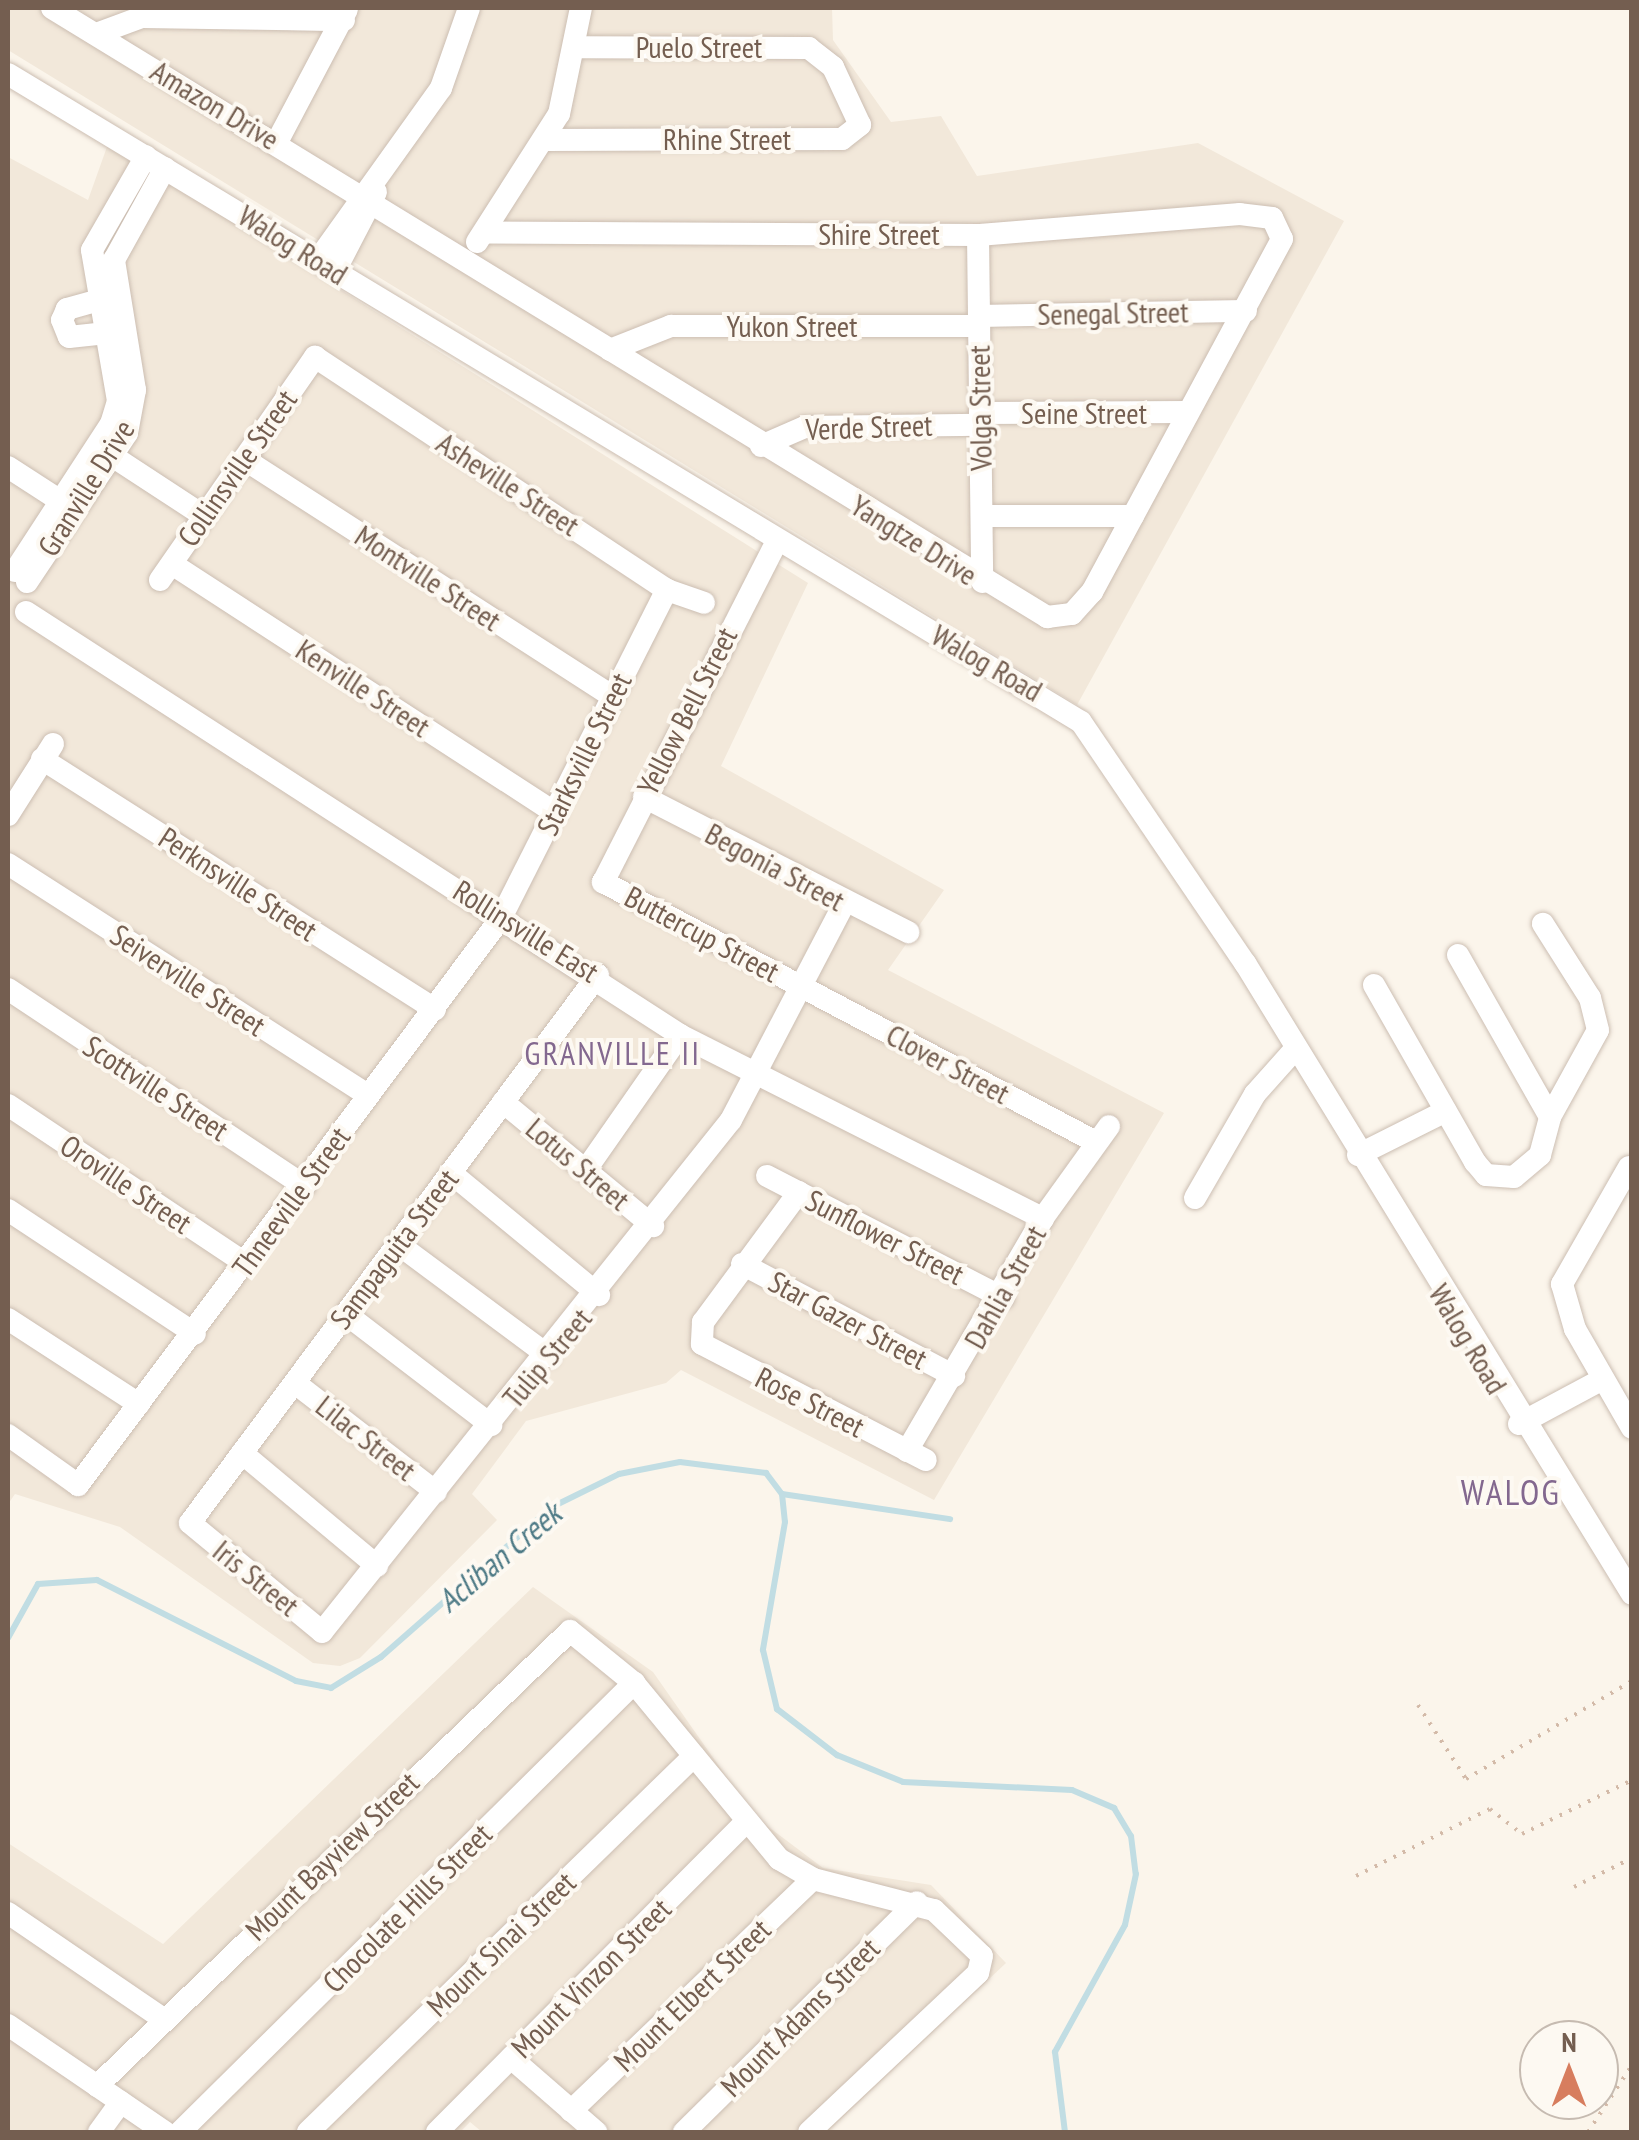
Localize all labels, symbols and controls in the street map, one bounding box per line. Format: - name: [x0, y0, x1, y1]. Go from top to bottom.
- street label: Puelo Street: [636, 29, 762, 65]
- street label: Amazon Drive: [144, 53, 286, 157]
- street label: Rhine Street: [663, 121, 791, 157]
- street label: Walog Road: [232, 198, 354, 292]
- street label: Shire Street: [818, 216, 940, 252]
- street label: Senegal Street: [1037, 294, 1189, 332]
- street label: Yukon Street: [727, 308, 857, 344]
- street label: Volga Street: [961, 345, 999, 471]
- street label: Collinsville Street: [170, 383, 304, 553]
- street label: Seine Street: [1021, 395, 1147, 431]
- street label: Verde Street: [805, 407, 933, 447]
- street label: Granville Drive: [30, 413, 142, 563]
- street label: Asheville Street: [430, 425, 586, 543]
- street label: Yangtze Drive: [844, 487, 984, 593]
- street label: Montville Street: [348, 518, 508, 638]
- street label: Walog Road: [925, 617, 1049, 709]
- street label: Yellow Bell Street: [629, 621, 745, 801]
- street label: Kenville Street: [289, 631, 437, 745]
- street label: Starksville Street: [529, 667, 639, 841]
- street label: Begonia Street: [699, 815, 851, 919]
- street label: Perknsville Street: [152, 820, 324, 948]
- street label: Rollinsville East: [447, 872, 605, 990]
- street label: Buttercup Street: [619, 878, 785, 990]
- street label: Seiverville Street: [104, 917, 272, 1043]
- street label: Clover Street: [880, 1017, 1016, 1111]
- street label: Scottville Street: [77, 1028, 235, 1148]
- district label: GRANVILLE II: [525, 1034, 701, 1072]
- street label: Lotus Street: [519, 1110, 637, 1218]
- street label: Thneeville Street: [224, 1120, 358, 1284]
- street label: Oroville Street: [54, 1127, 198, 1241]
- street label: Sampaguita Street: [322, 1162, 466, 1336]
- street label: Sunflower Street: [800, 1182, 970, 1292]
- street label: Dahlia Street: [957, 1219, 1053, 1355]
- street label: Star Gazer Street: [763, 1263, 933, 1377]
- street label: Walog Road: [1421, 1278, 1515, 1400]
- street label: Tulip Street: [495, 1301, 599, 1415]
- street label: Rose Street: [750, 1359, 870, 1445]
- street label: Lilac Street: [309, 1388, 423, 1488]
- district label: WALOG: [1461, 1471, 1561, 1513]
- water label: Acliban Creek: [429, 1494, 569, 1620]
- street label: Iris Street: [206, 1532, 306, 1624]
- street label: Mount Bayview Street: [238, 1764, 426, 1948]
- street label: Chocolate Hills Street: [315, 1816, 499, 2000]
- street label: Mount Sinai Street: [419, 1864, 583, 2024]
- street label: Mount Vinzon Street: [504, 1891, 678, 2065]
- street label: Mount Elbert Street: [606, 1911, 778, 2079]
- street label: Mount Adams Street: [713, 1930, 887, 2104]
- north arrow: [1519, 2020, 1619, 2120]
- text: N: [1561, 2023, 1577, 2060]

